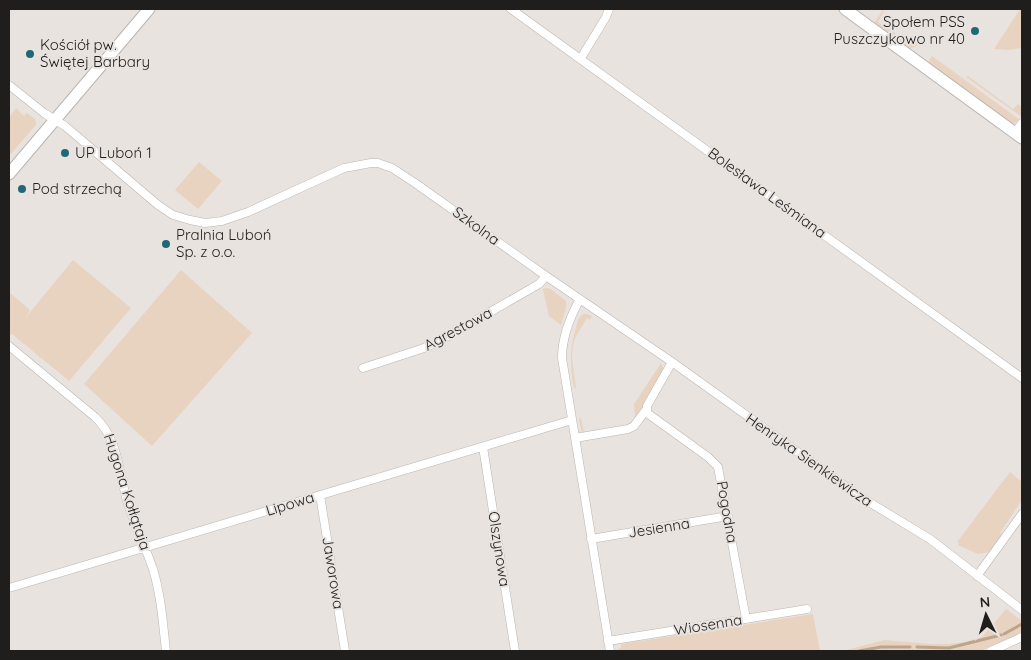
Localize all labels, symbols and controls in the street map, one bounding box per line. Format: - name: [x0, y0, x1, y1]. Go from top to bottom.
- place label: Społem PSS Puszczykowo nr 40: [833, 12, 965, 48]
- marker: Społem PSS Puszczykowo nr 40: [969, 25, 981, 37]
- place label: Kościół pw. Świętej Barbary: [40, 35, 150, 71]
- marker: Kościół pw. Świętej Barbary: [24, 48, 36, 60]
- place label: UP Luboń 1: [75, 143, 152, 162]
- street label: Bolesława Leśmiana: [704, 143, 830, 242]
- marker: UP Luboń 1: [59, 147, 71, 159]
- place label: Pod strzechą: [32, 179, 122, 198]
- marker: Pod strzechą: [16, 183, 28, 195]
- street label: Szkolna: [449, 202, 504, 249]
- place label: Pralnia Luboń Sp. z o.o.: [176, 225, 271, 261]
- marker: Pralnia Luboń Sp. z o.o.: [160, 238, 172, 250]
- street label: Agrestowa: [420, 303, 495, 354]
- street label: Henryka Sienkiewicza: [742, 409, 876, 511]
- street label: Hugona Kołłątaja: [100, 431, 155, 552]
- street label: Pogodna: [713, 479, 742, 544]
- street label: Lipowa: [263, 487, 316, 520]
- street label: Olszynowa: [484, 510, 515, 588]
- street label: Jesienna: [627, 513, 691, 542]
- street label: Jaworowa: [318, 535, 349, 610]
- north arrow: [961, 590, 1011, 640]
- text: N: [979, 593, 991, 611]
- street label: Wiosenna: [673, 610, 743, 639]

